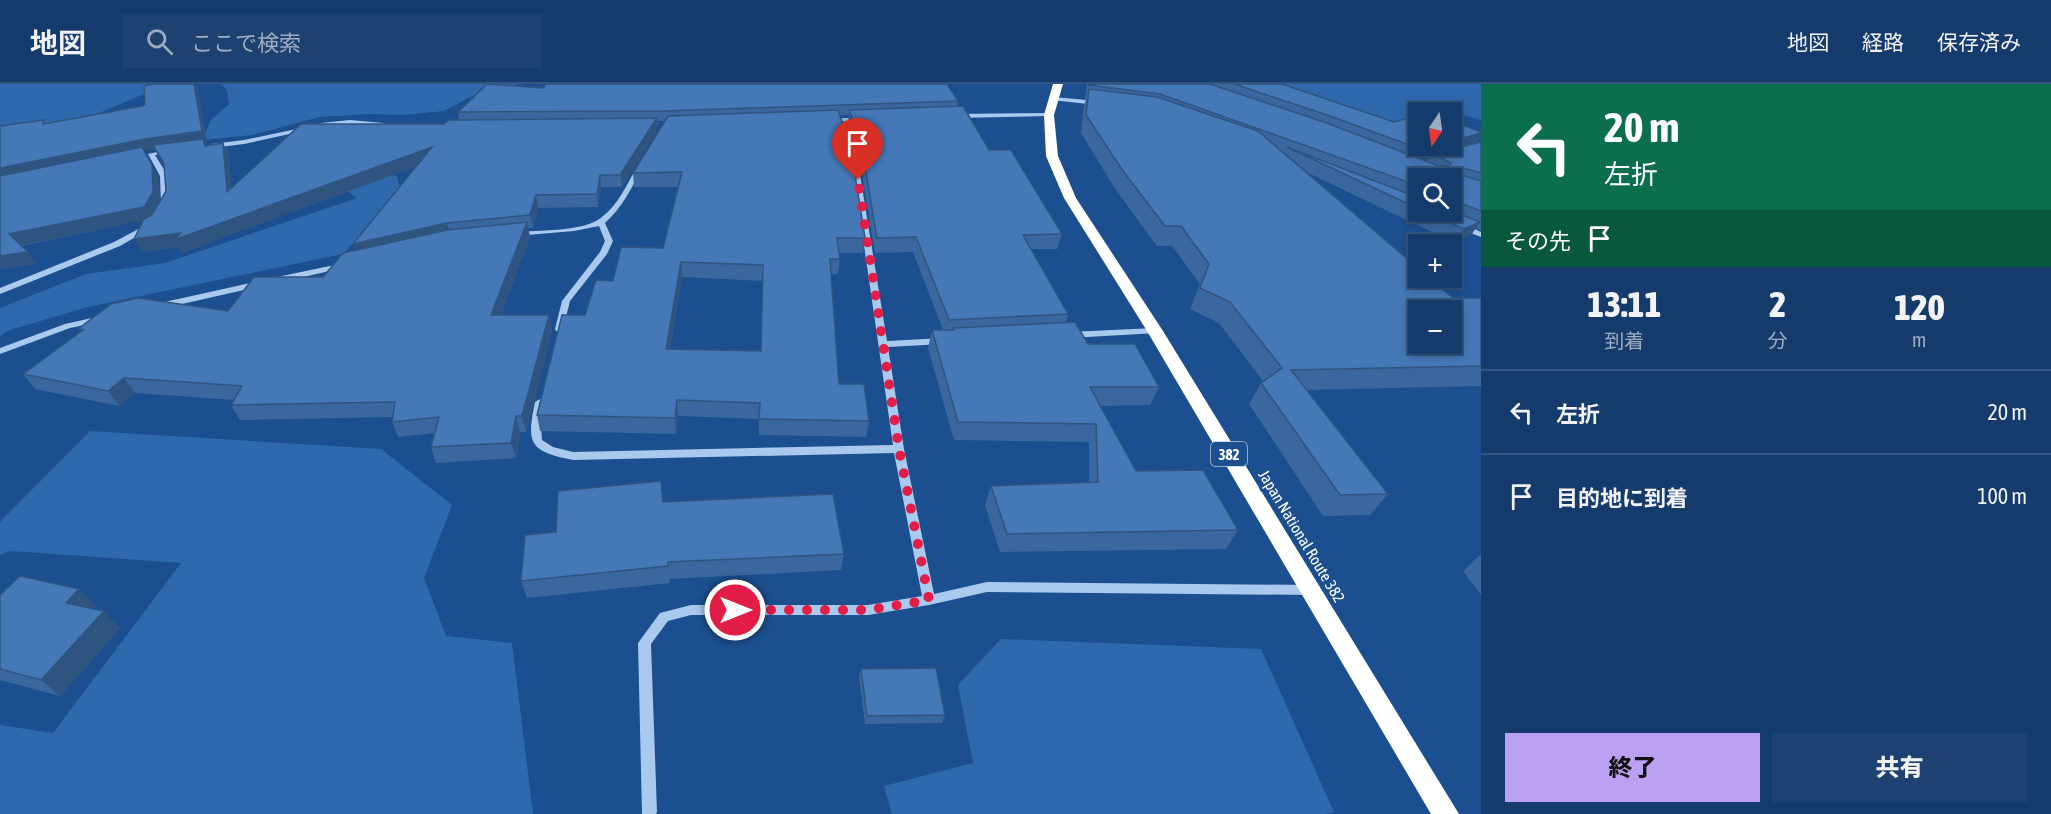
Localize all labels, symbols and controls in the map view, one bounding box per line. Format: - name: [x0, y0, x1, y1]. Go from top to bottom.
- search box: [122, 14, 542, 68]
- icon: search: [143, 25, 176, 58]
- text: 地図: [30, 27, 86, 59]
- text: ここで検索: [191, 30, 301, 56]
- text: 地図: [1787, 30, 1829, 54]
- text: 経路: [1862, 30, 1904, 54]
- text: 保存済み: [1937, 30, 2021, 54]
- north arrow: [1408, 102, 1462, 156]
- map controls: [1408, 102, 1462, 354]
- text: 20 m: [1604, 103, 1679, 151]
- icon: left: [1505, 108, 1583, 186]
- pin: [832, 118, 883, 180]
- icon: arrive: [841, 127, 874, 160]
- text: 左折: [1604, 159, 1658, 190]
- button: search: [1408, 168, 1462, 222]
- icon: arrive: [1583, 222, 1616, 255]
- text: その先: [1505, 228, 1571, 254]
- button: +: [1408, 234, 1462, 288]
- text: 13:11: [1587, 283, 1661, 325]
- text: 2: [1769, 283, 1786, 325]
- text: 120: [1894, 286, 1945, 328]
- button: −: [1408, 300, 1462, 354]
- text: m: [1912, 328, 1927, 351]
- text: 到着: [1604, 329, 1644, 352]
- text: 分: [1768, 329, 1788, 352]
- icon: left: [1505, 396, 1538, 429]
- text: 20 m: [1987, 399, 2027, 425]
- text: 左折: [1556, 401, 1600, 427]
- road number: 382: [1211, 442, 1247, 466]
- street label: Japan National Route 382: [1254, 466, 1349, 606]
- icon: arrive: [1505, 480, 1538, 513]
- text: 100 m: [1977, 483, 2027, 509]
- text: 目的地に到着: [1556, 485, 1688, 511]
- position arrow: [703, 578, 767, 642]
- button: 終了: [1505, 733, 1760, 802]
- button: 共有: [1772, 733, 2027, 802]

